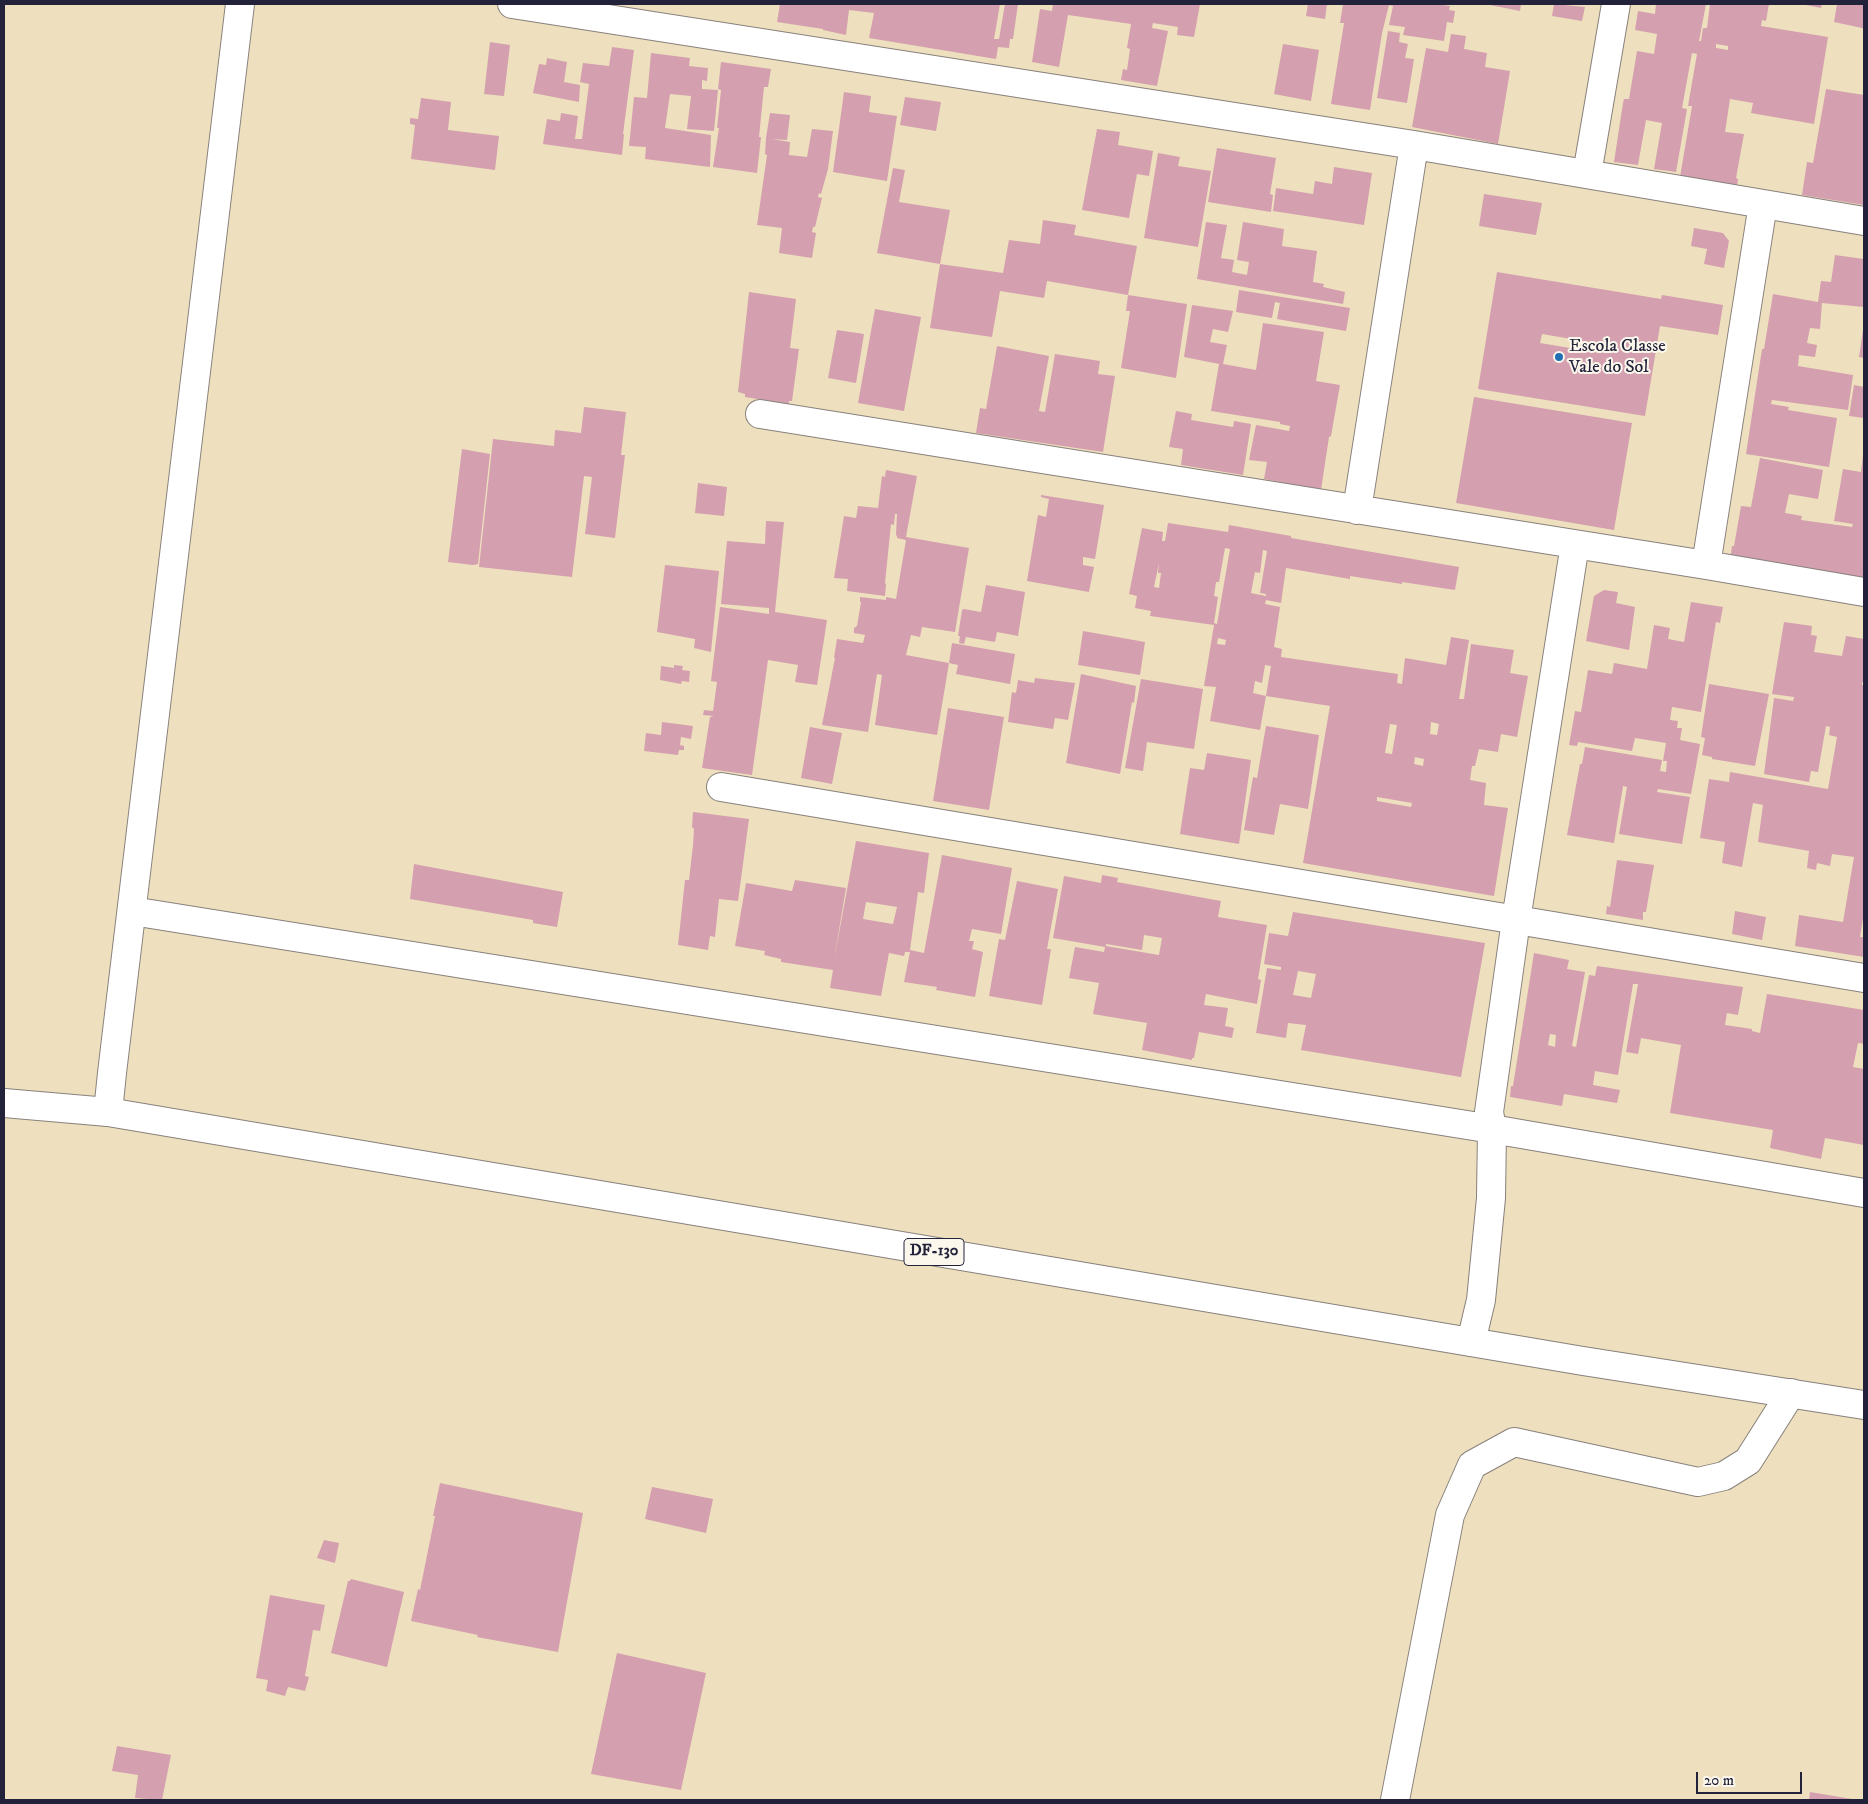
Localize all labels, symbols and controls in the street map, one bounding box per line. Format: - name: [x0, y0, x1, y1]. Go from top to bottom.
- place label: Escola Classe Vale do Sol: [1569, 336, 1666, 378]
- marker: Escola Classe Vale do Sol: [1553, 351, 1565, 363]
- road number: DF-130: [904, 1238, 964, 1266]
- scale bar: [1698, 1762, 1804, 1794]
- text: 20 m: [1704, 1771, 1734, 1790]

